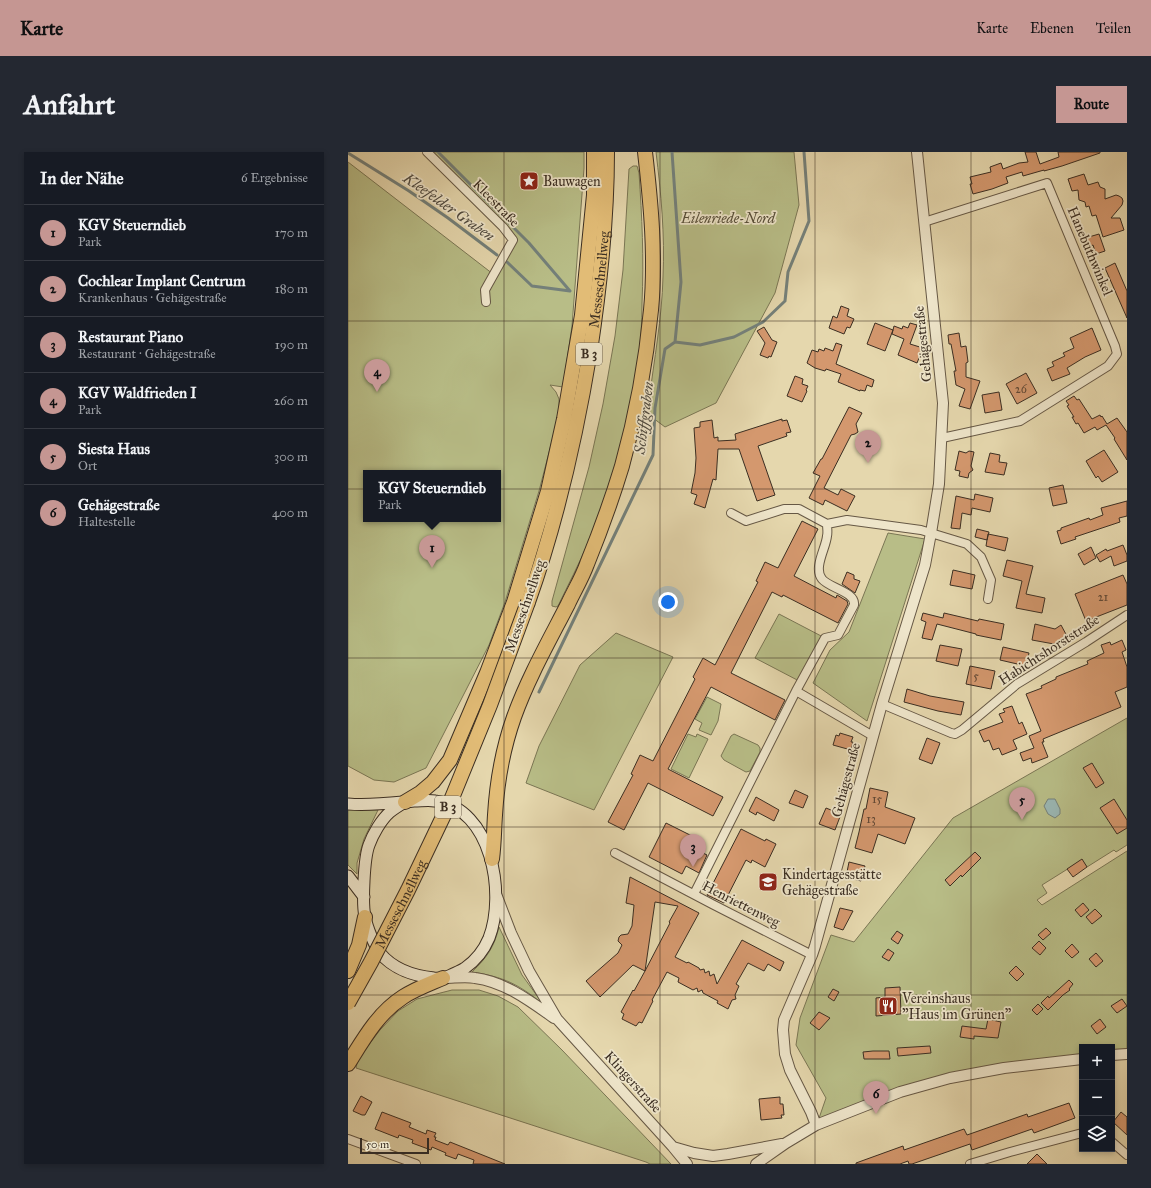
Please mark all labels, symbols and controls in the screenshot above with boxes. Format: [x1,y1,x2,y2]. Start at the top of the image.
text: Karte [20,17,63,40]
text: Karte [976,20,1008,37]
text: Ebenen [1030,20,1074,37]
text: Teilen [1096,20,1131,37]
button: Route [1056,86,1127,123]
text: Anfahrt [24,87,115,122]
text: In der Nähe [40,168,124,189]
water label: Kleefelder Graben [399,168,498,245]
text: 6 Ergebnisse [241,170,308,186]
place icon: Bauwagen [518,170,540,192]
place label: Bauwagen [543,173,601,190]
street label: Kleestraße [469,176,523,230]
street label: Hanebuthwinkel [1064,204,1116,298]
park label: Eilenriede-Nord [680,210,777,227]
text: KGV Steuerndieb [78,216,186,234]
text: 1 [50,225,56,241]
text: 170 m [275,225,308,241]
street label: Messeschnellweg [585,230,612,329]
text: Park [78,234,102,250]
text: Cochlear Implant Centrum [78,272,246,290]
text: 2 [50,281,56,297]
text: 180 m [275,281,308,297]
text: Krankenhaus · Gehägestraße [78,290,227,306]
street label: Gehägestraße [911,305,935,383]
text: Restaurant Piano [78,328,183,346]
text: 3 [50,337,56,353]
text: 190 m [275,337,308,353]
road number: B 3 [576,343,602,365]
text: Restaurant · Gehägestraße [78,346,216,362]
pin: 4 [364,359,390,392]
water label: Schiffgraben [631,381,657,456]
house number: 26 [1015,382,1028,396]
text: KGV Waldfrieden I [78,384,197,402]
text: 4 [49,393,57,409]
text: 260 m [274,393,308,409]
text: Park [78,402,102,418]
pin: 2 [855,430,881,463]
text: Siesta Haus [78,440,150,458]
text: 5 [50,449,56,465]
text: 300 m [274,449,308,465]
text: Ort [78,458,97,474]
popup [363,470,501,522]
text: KGV Steuerndieb [378,479,486,497]
text: Gehägestraße [78,496,160,514]
text: Park [378,497,402,513]
text: 6 [50,505,56,521]
text: 400 m [272,505,308,521]
text: Haltestelle [78,514,135,530]
pin: 1 [419,535,445,568]
street label: Messeschnellweg [501,557,549,655]
house number: 21 [1098,590,1109,604]
your location [658,592,678,612]
street label: Habichtshorststraße [995,611,1103,689]
house number: 5 [973,669,979,683]
street label: Gehägestraße [828,741,864,819]
pin: 5 [1009,787,1035,820]
house number: 15 [872,792,883,806]
road number: B 3 [435,796,461,818]
house number: 13 [866,812,876,826]
pin: 3 [680,834,706,867]
street label: Messeschnellweg [371,856,430,951]
place label: Kindertagesstätte Gehägestraße [782,866,882,899]
school or university icon: Kindertagesstätte Gehägestraße [757,871,779,893]
street label: Henriettenweg [699,877,783,931]
place label: Vereinshaus "Haus im Grünen" [901,990,1012,1023]
restaurant icon: Vereinshaus "Haus im Grünen" [877,995,899,1017]
map controls [1079,1044,1115,1152]
button: + [1079,1044,1115,1080]
street label: Klingerstraße [601,1048,665,1116]
button: − [1079,1080,1115,1116]
pin: 6 [863,1081,889,1114]
button: layers [1079,1116,1115,1152]
scale bar [360,1136,429,1155]
text: 50 m [366,1138,389,1151]

